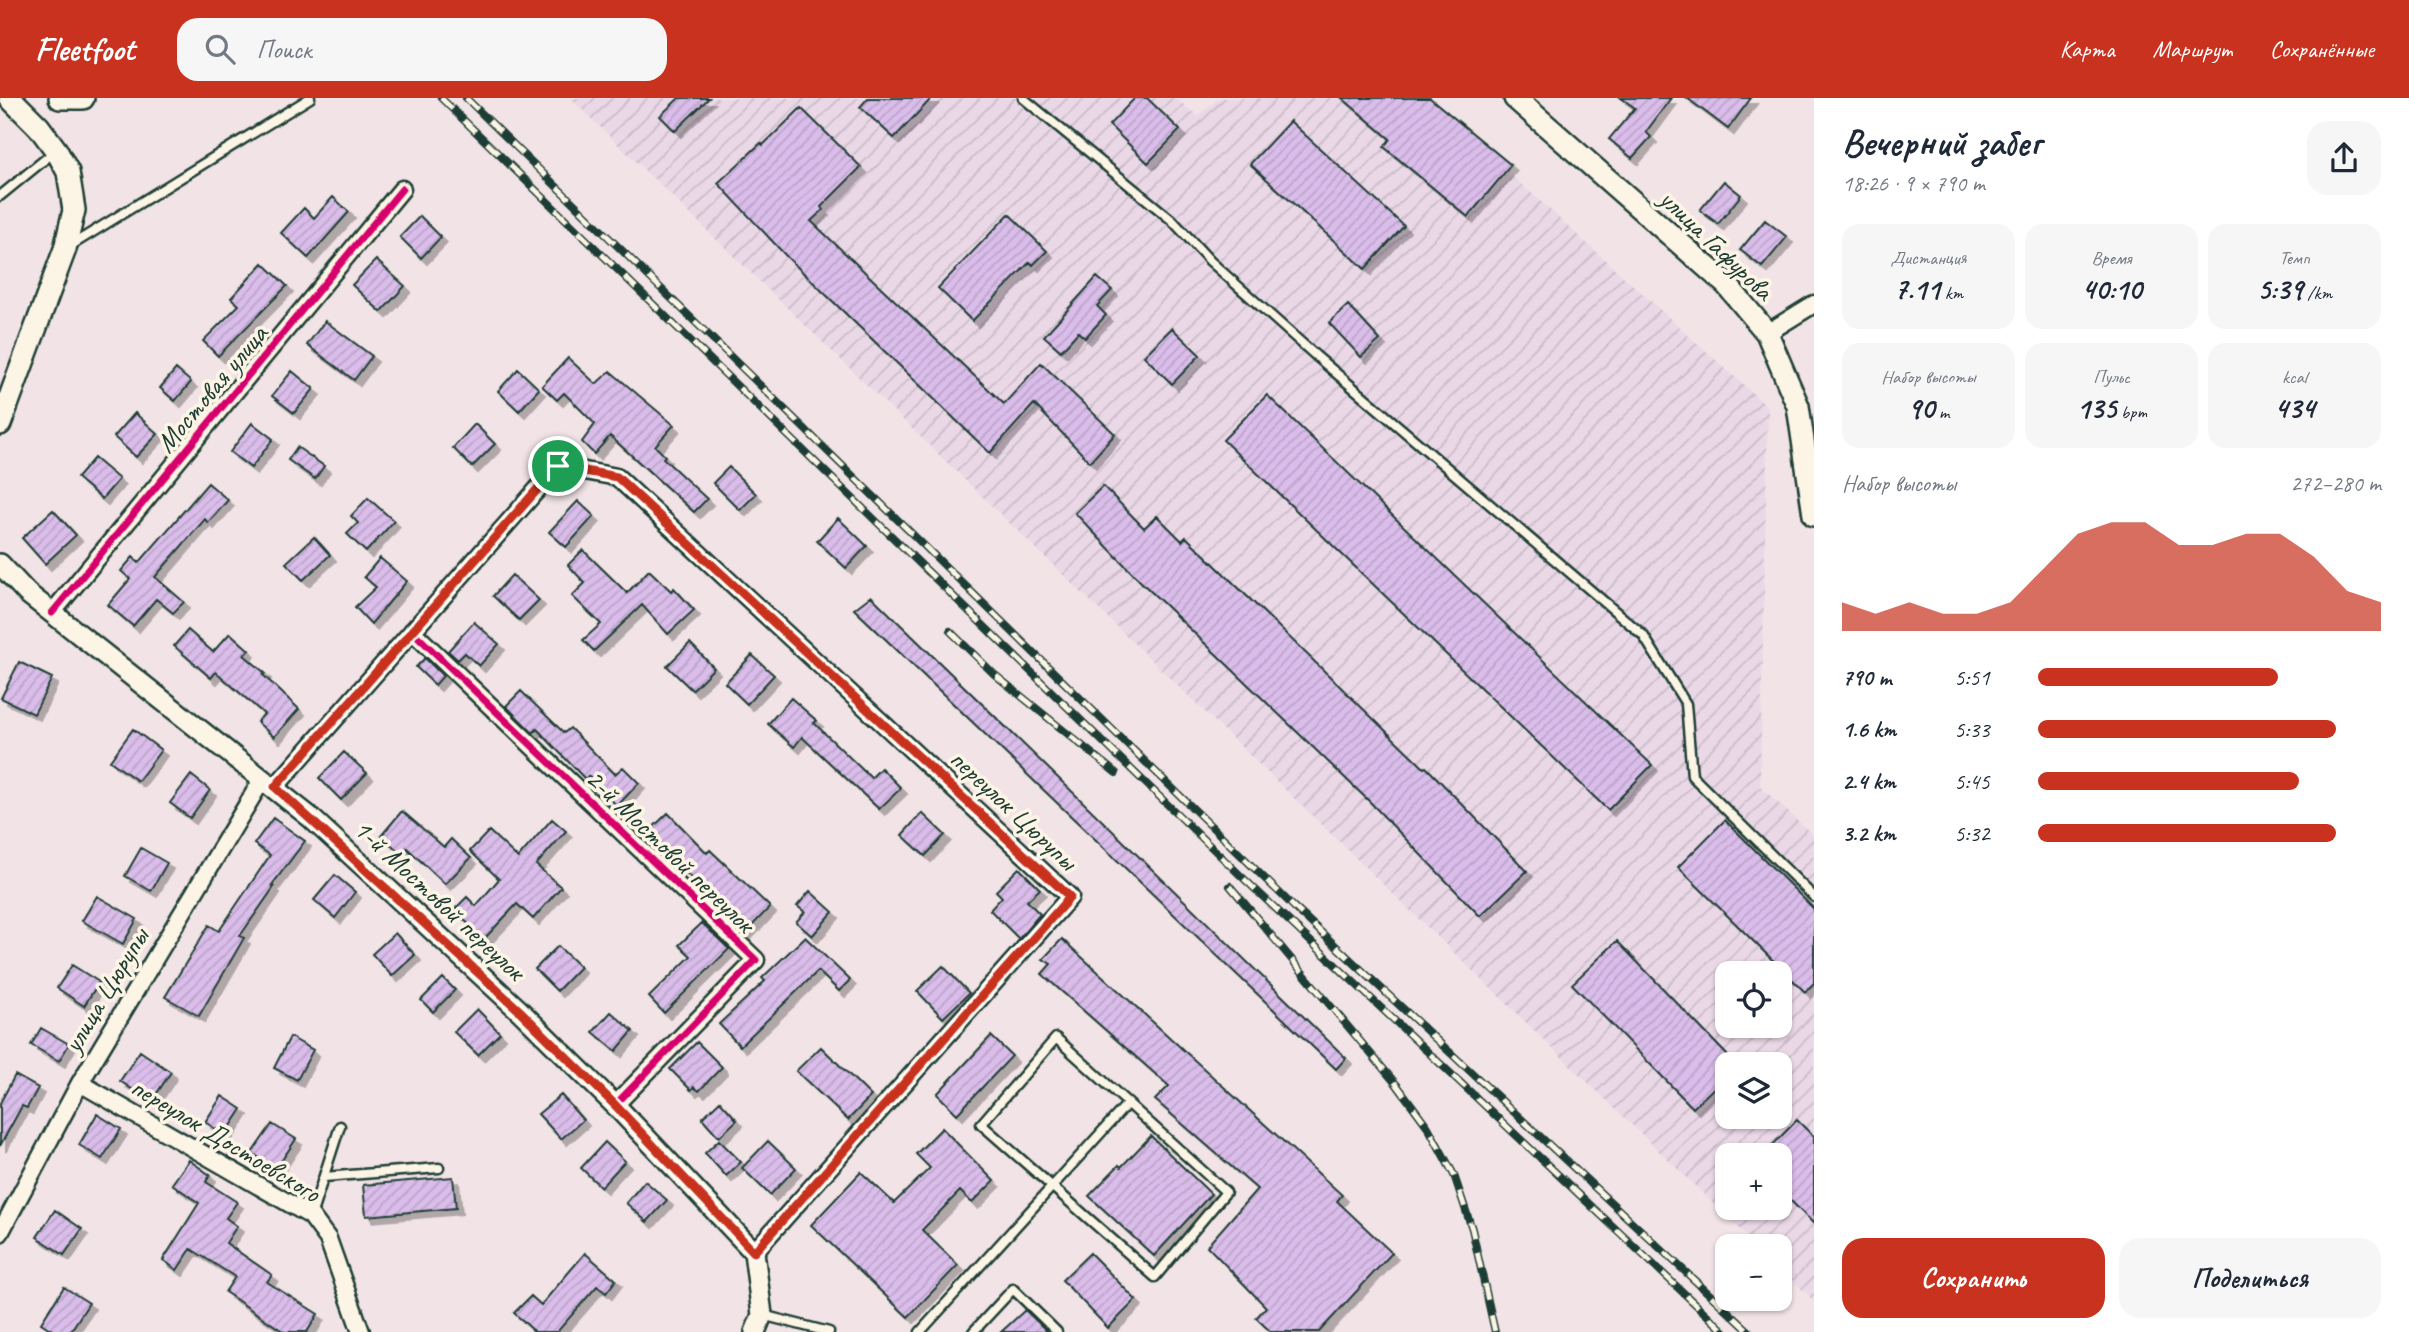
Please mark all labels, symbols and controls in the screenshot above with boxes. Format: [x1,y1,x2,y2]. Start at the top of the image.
search box [177,18,667,81]
text: Fleetfoot [35,28,135,70]
icon: search [201,30,239,68]
text: Поиск [257,33,312,66]
text: Карта [2060,34,2115,64]
text: Маршрут [2153,34,2232,64]
text: Сохранённые [2270,34,2374,64]
text: Вечерний забег [1842,119,2041,166]
button: share [2307,121,2381,195]
text: 18:26 · 9 × 790 m [1842,169,1985,198]
street label: улица Гафурова [1651,180,1782,309]
text: Дистанция [1891,246,1966,270]
text: Время [2091,246,2132,270]
text: Темп [2279,246,2310,270]
text: 7.11 [1894,270,1940,308]
text: 40:10 [2082,270,2141,308]
text: 5:39 [2257,270,2303,308]
text: km [1940,281,1963,305]
text: /km [2303,281,2332,305]
street label: Мостовая улица [148,316,276,459]
text: Набор высоты [1881,365,1976,389]
text: Пульс [2093,365,2130,389]
text: kcal [2282,365,2307,389]
text: 90 [1908,389,1934,427]
text: 135 [2076,389,2116,427]
text: 434 [2274,389,2315,427]
text: m [1934,400,1949,424]
text: bpm [2116,400,2147,424]
pin [528,436,588,496]
icon: arrive [539,447,577,485]
text: Набор высоты [1842,469,1956,498]
text: 272–280 m [2290,469,2381,498]
text: 790 m [1842,663,1891,692]
text: 5:51 [1954,663,1990,692]
text: 1.6 km [1842,715,1896,744]
text: 5:33 [1954,715,1990,744]
street label: переулок Цюрупы [942,741,1086,879]
street label: 2-й Мостовой переулок [579,761,764,942]
text: 2.4 km [1842,767,1896,796]
text: 5:45 [1954,767,1990,796]
street label: 1-й Мостовой переулок [347,811,535,990]
text: 3.2 km [1842,819,1896,848]
text: 5:32 [1954,819,1990,848]
street label: улица Цюрупы [54,920,157,1061]
map controls [1715,961,1792,1311]
button: locate [1715,961,1792,1038]
button: layers [1715,1052,1792,1129]
street label: переулок Достоевского [125,1069,329,1211]
button: + [1715,1143,1792,1220]
button: − [1715,1234,1792,1311]
button: Сохранить [1842,1238,2105,1318]
button: Поделиться [2119,1238,2381,1318]

